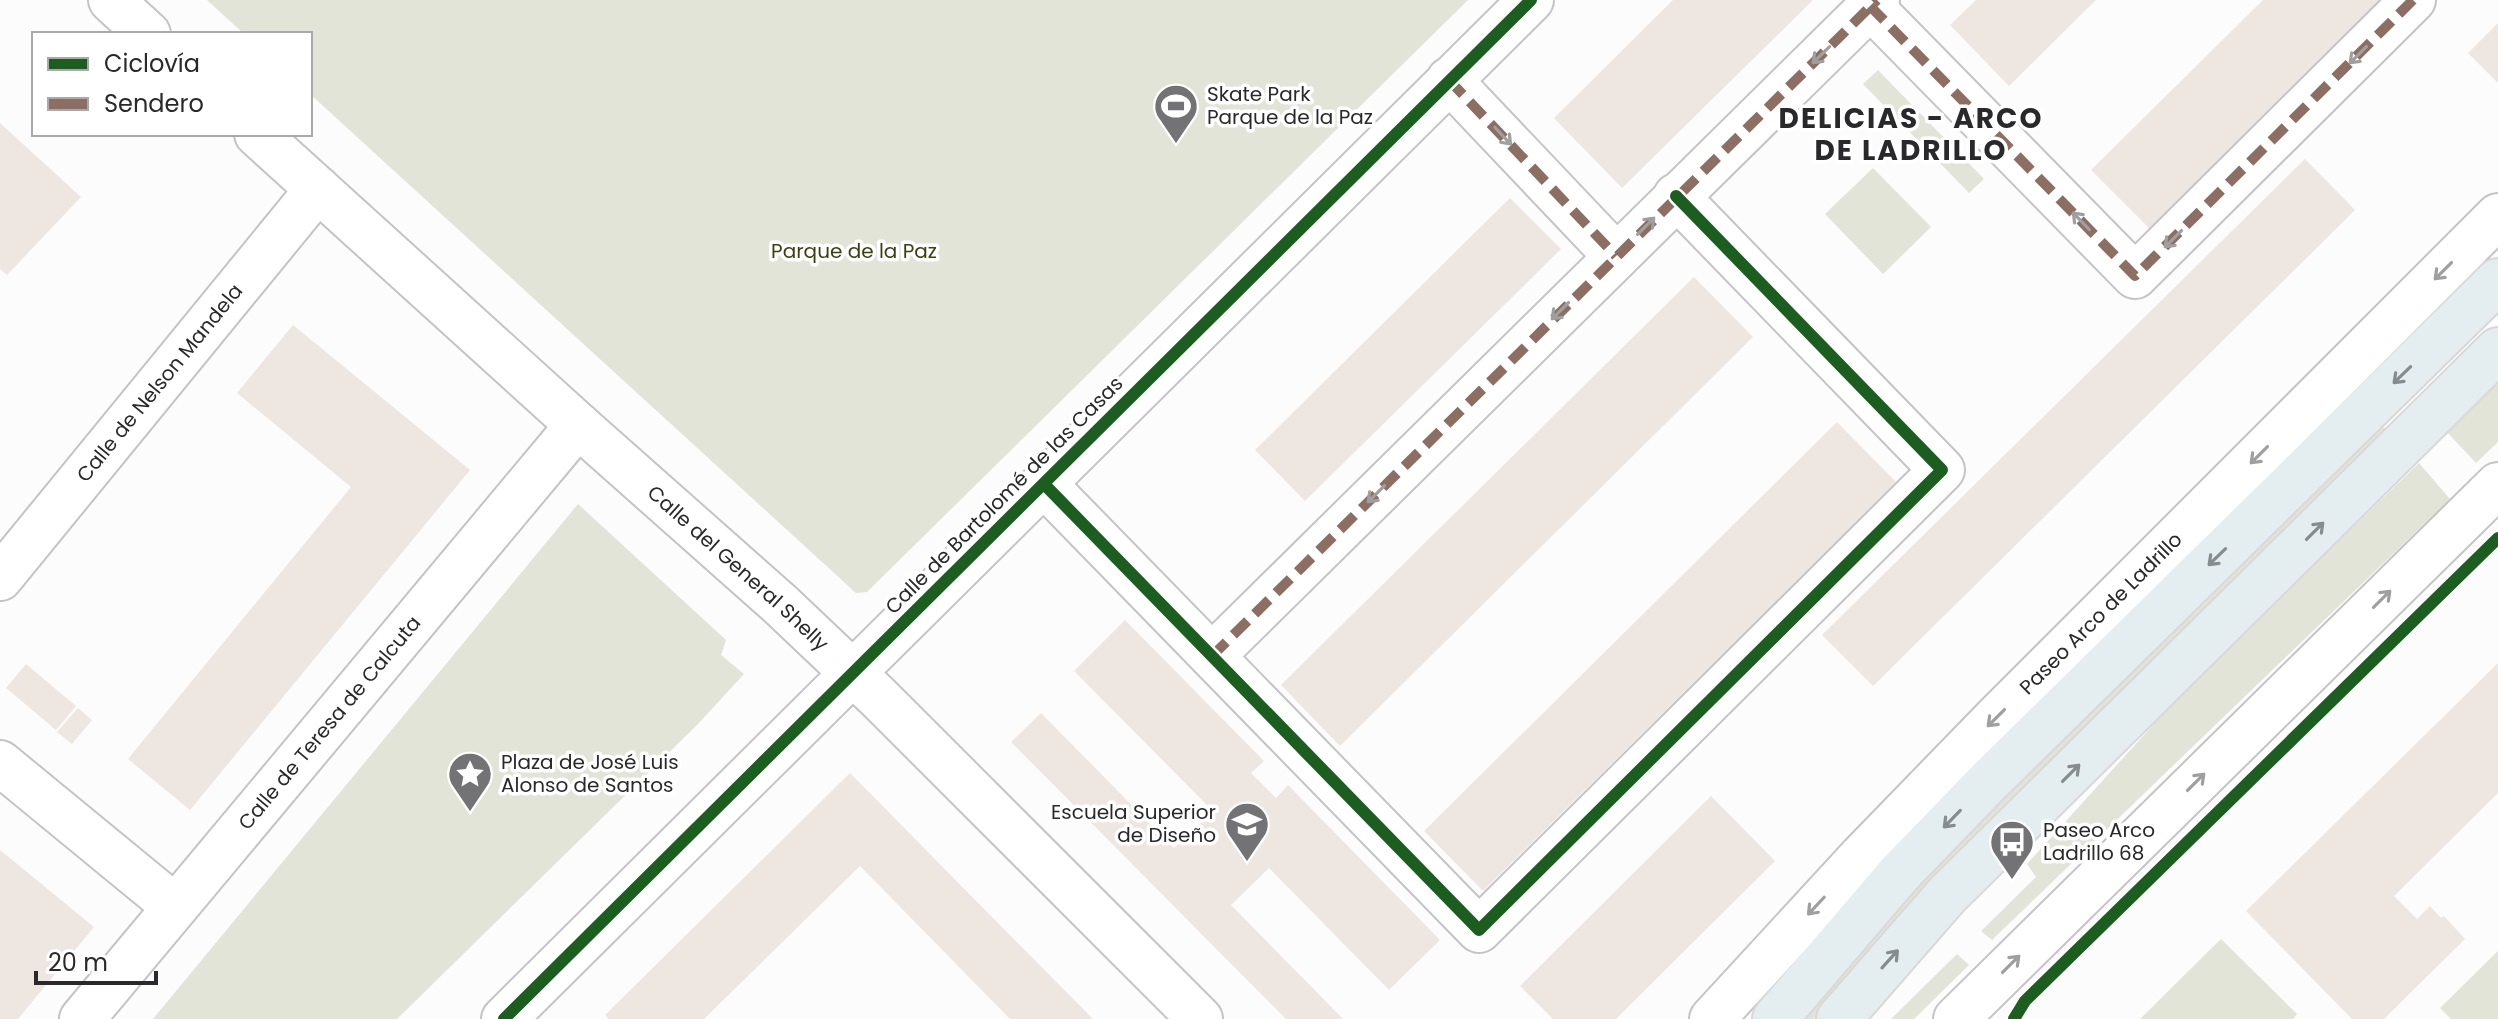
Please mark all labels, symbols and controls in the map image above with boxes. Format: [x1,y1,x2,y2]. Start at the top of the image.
legend [32,32,312,136]
one-way arrow [1811,45,1831,64]
one-way arrow [2348,45,2367,65]
text: Ciclovía [104,47,200,80]
place label: Skate Park Parque de la Paz [1207,80,1373,131]
sports icon: Skate Park Parque de la Paz [1152,82,1200,145]
text: Sendero [104,87,204,120]
district label: DELICIAS - ARCO DE LADRILLO [1779,99,2043,170]
one-way arrow [1493,126,1512,146]
one-way arrow [2072,212,2091,231]
one-way arrow [1636,217,1655,236]
one-way arrow [2163,229,2183,248]
park label: Parque de la Paz [771,237,937,265]
one-way arrow [2434,261,2453,280]
street label: Calle de Nelson Mandela [70,278,249,488]
one-way arrow [1551,301,1570,320]
one-way arrow [2393,365,2412,384]
street label: Calle de Bartolomé de las Casas [879,370,1129,620]
one-way arrow [2250,445,2269,464]
street label: Calle del General Shelly [641,479,835,657]
one-way arrow [1367,484,1386,503]
one-way arrow [2305,522,2324,541]
street label: Paseo Arco de Ladrillo [2013,526,2188,701]
one-way arrow [2207,548,2227,567]
one-way arrow [2372,590,2391,609]
street label: Calle de Teresa de Calcuta [232,610,427,836]
one-way arrow [1987,708,2006,727]
place label: Plaza de José Luis Alonso de Santos [501,748,679,799]
place icon: Plaza de José Luis Alonso de Santos [446,750,494,813]
one-way arrow [2061,764,2080,783]
one-way arrow [2186,772,2206,791]
place label: Escuela Superior de Diseño [1051,798,1216,849]
school or university icon: Escuela Superior de Diseño [1223,800,1271,863]
one-way arrow [1943,809,1962,829]
place label: Paseo Arco Ladrillo 68 [2043,816,2155,867]
bus stop icon: Paseo Arco Ladrillo 68 [1988,818,2036,881]
one-way arrow [1808,895,1826,915]
scale bar [36,935,156,985]
text: 20 m [48,946,108,979]
one-way arrow [1881,950,1899,970]
one-way arrow [2001,955,2020,974]

